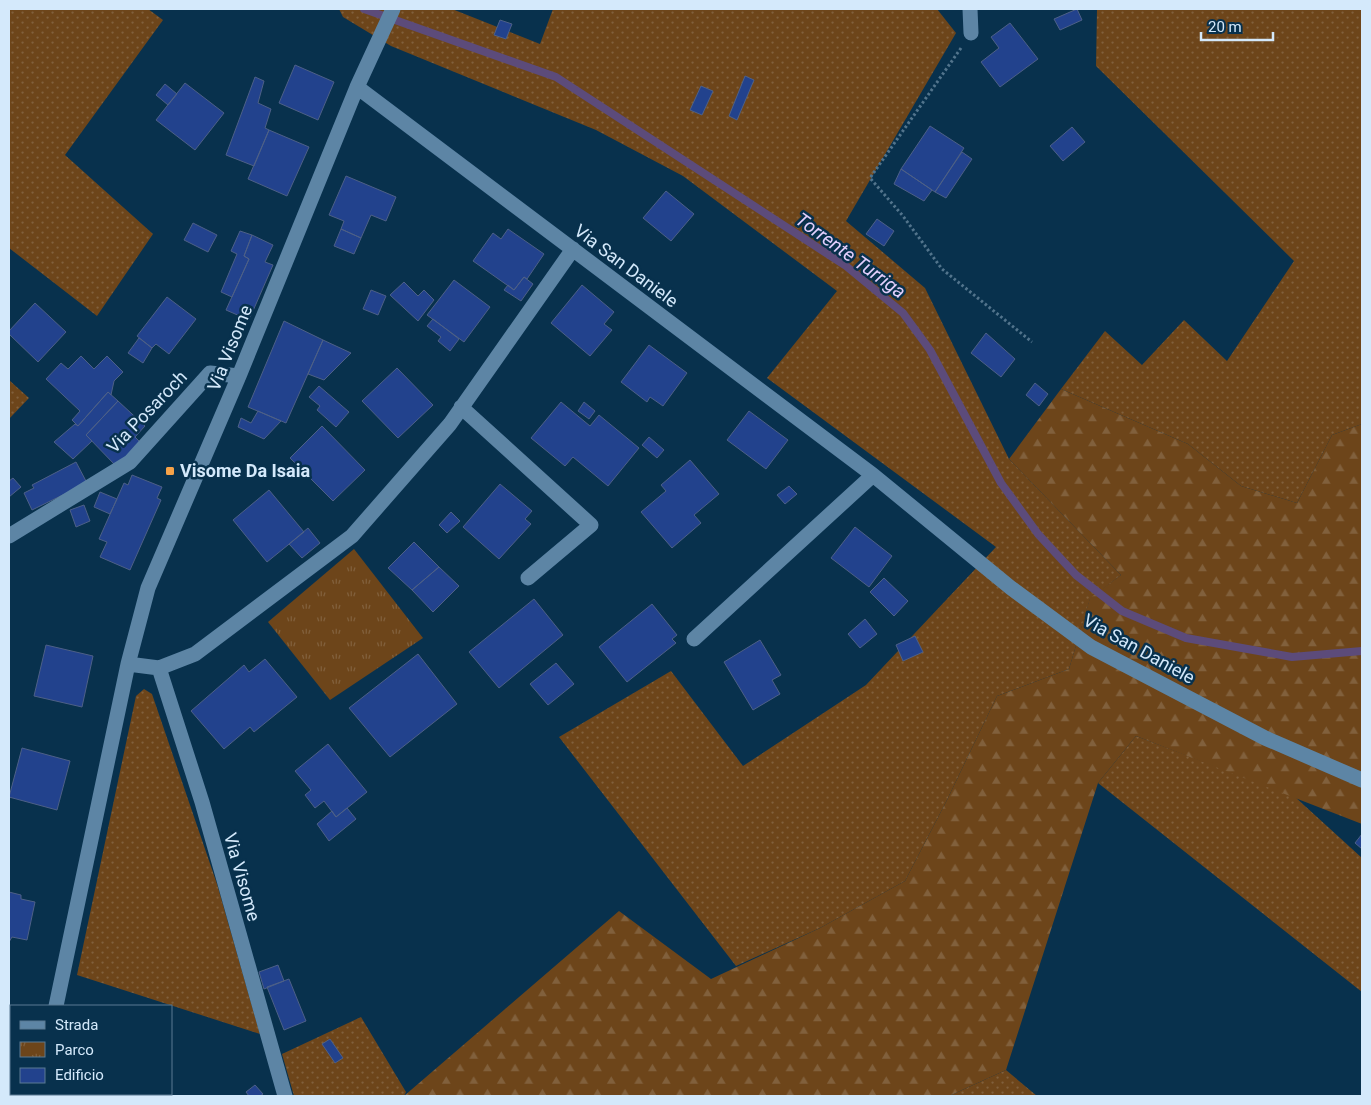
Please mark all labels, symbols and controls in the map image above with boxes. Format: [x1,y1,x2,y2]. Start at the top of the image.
scale bar [1201,10,1274,42]
text: 20 m [1208,18,1242,36]
water label: Torrente Turriga [791,208,910,303]
street label: Via San Daniele [570,220,682,311]
street label: Via Visome [203,302,256,394]
street label: Via Posaroch [102,366,191,457]
place label: Visome Da Isaia [180,460,310,481]
marker: Visome Da Isaia [164,465,176,477]
street label: Via San Daniele [1080,609,1199,688]
street label: Via Visome [220,830,265,923]
legend [10,1005,172,1095]
text: Strada [55,1016,98,1034]
text: Parco [55,1041,94,1059]
text: Edificio [55,1066,104,1084]

